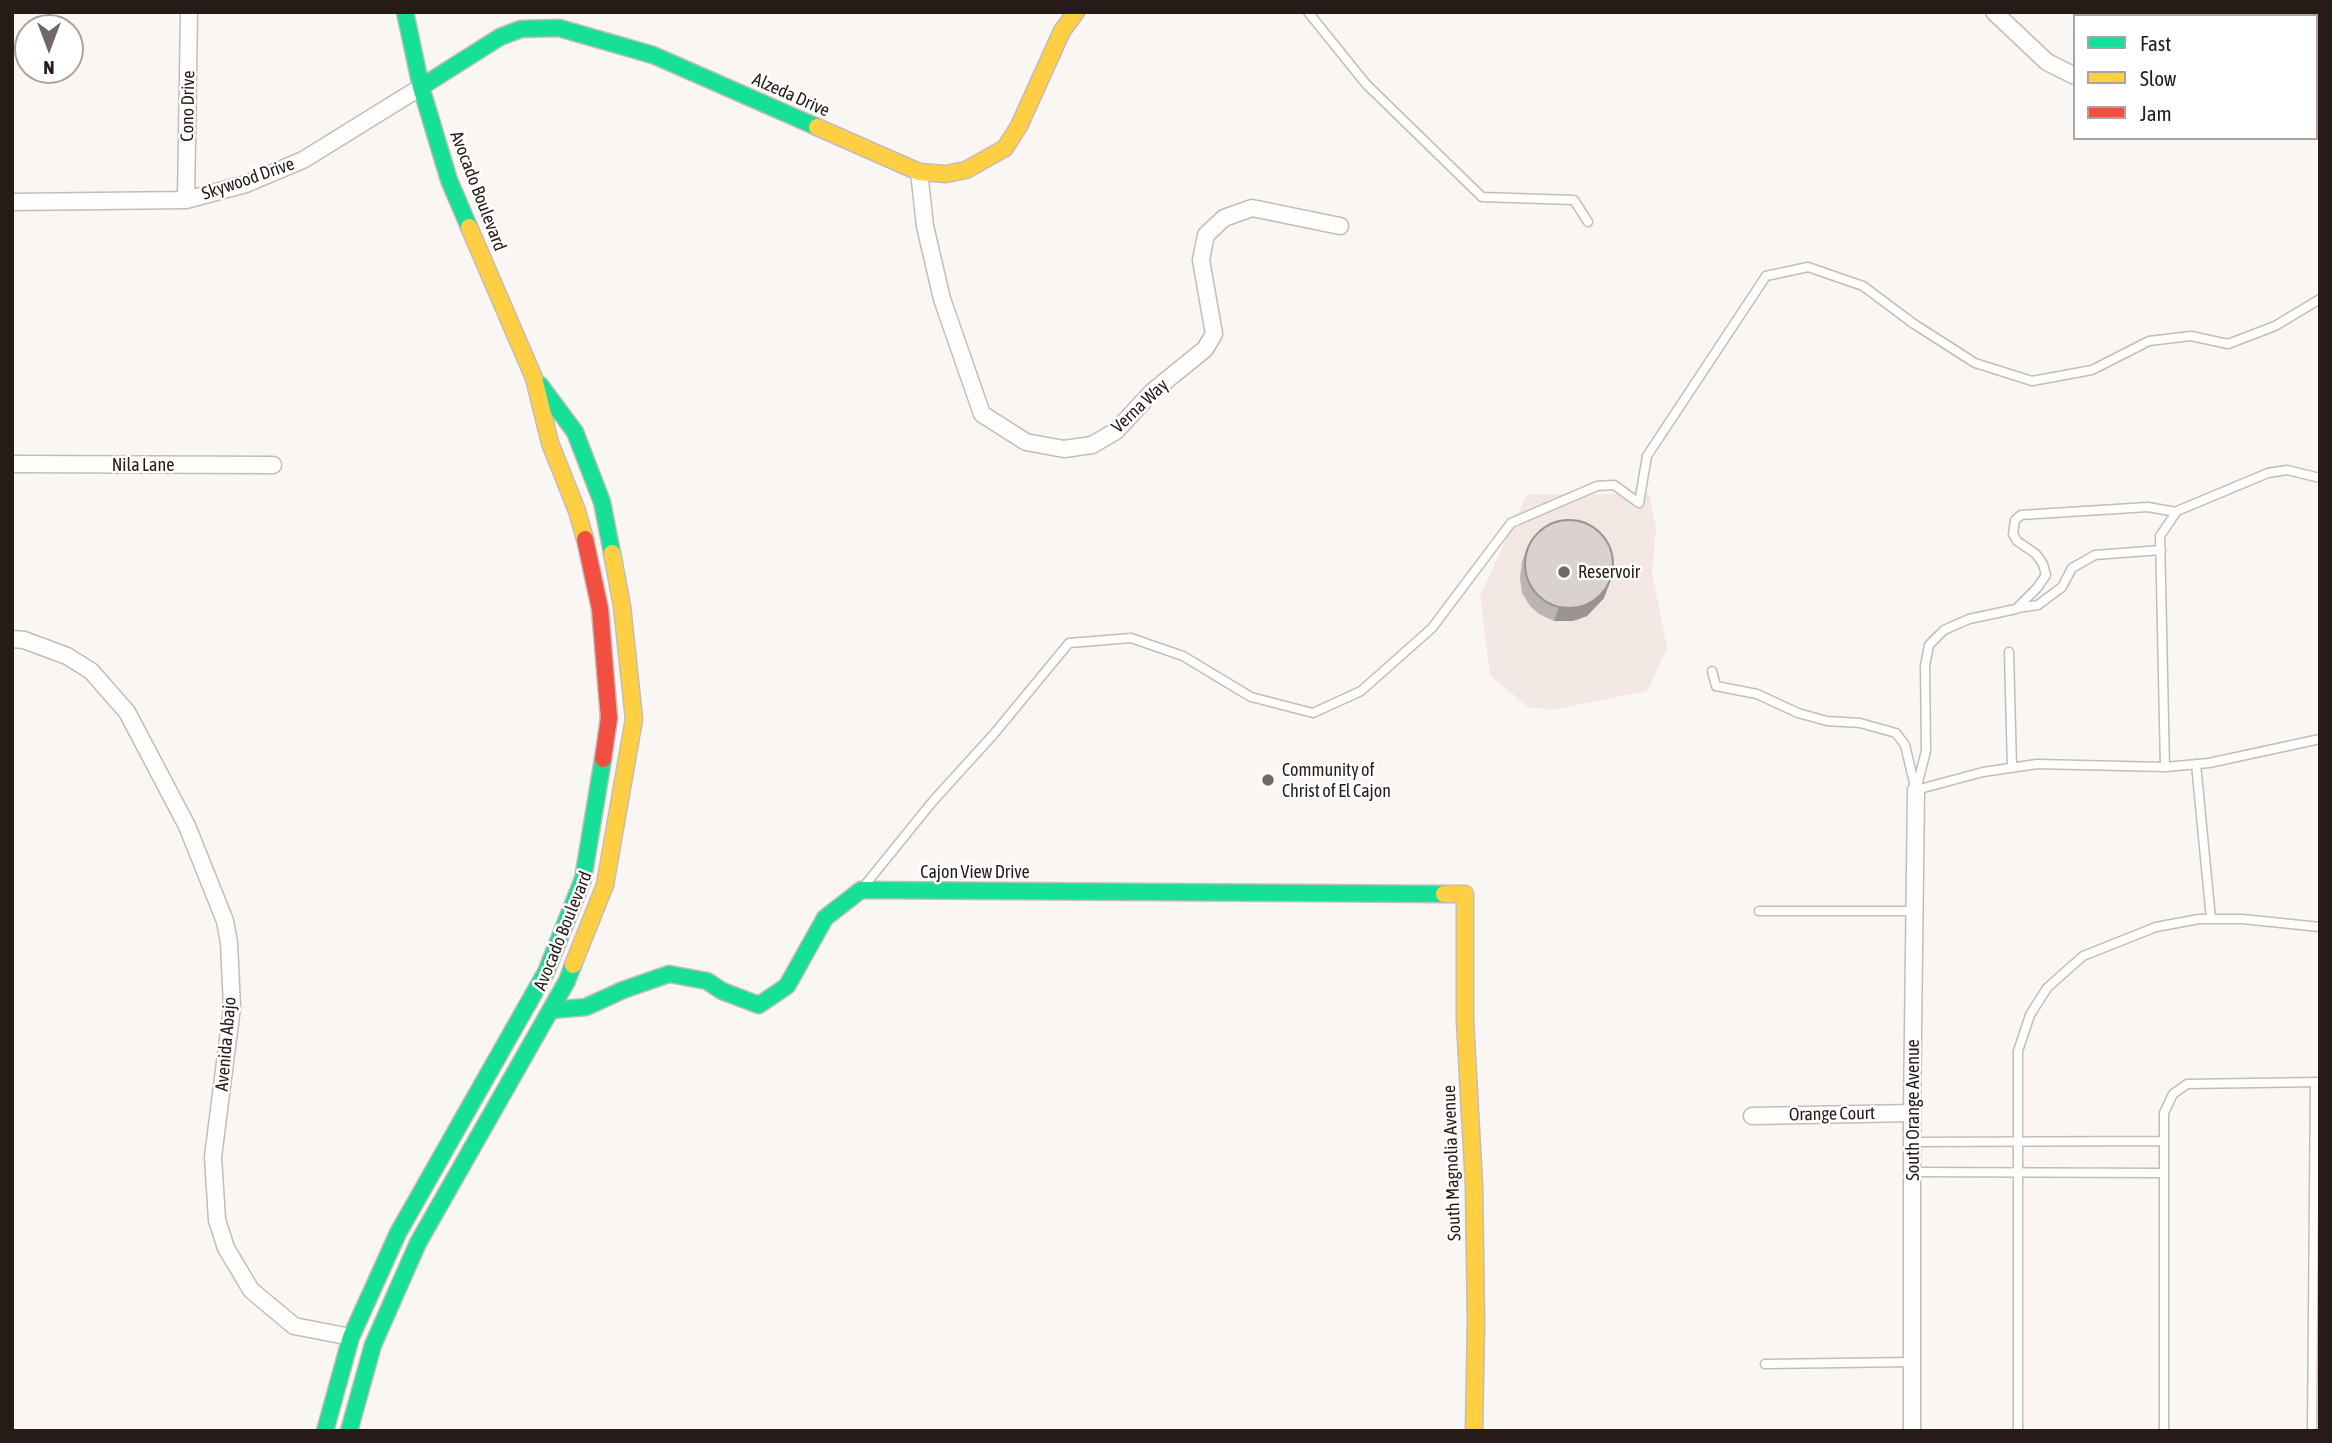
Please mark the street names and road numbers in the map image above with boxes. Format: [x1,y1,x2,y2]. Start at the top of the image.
street label: Alzeda Drive [749,68,833,122]
street label: Cono Drive [177,70,199,142]
street label: Avocado Boulevard [445,128,511,254]
street label: Skywood Drive [199,153,297,205]
street label: Verna Way [1107,374,1173,438]
street label: Nila Lane [112,454,174,476]
street label: Cajon View Drive [920,861,1030,883]
street label: Avocado Boulevard [529,868,597,994]
street label: Avenida Abajo [211,996,241,1092]
street label: South Orange Avenue [1902,1039,1924,1181]
street label: South Magnolia Avenue [1438,1085,1466,1241]
street label: Orange Court [1789,1102,1875,1126]

